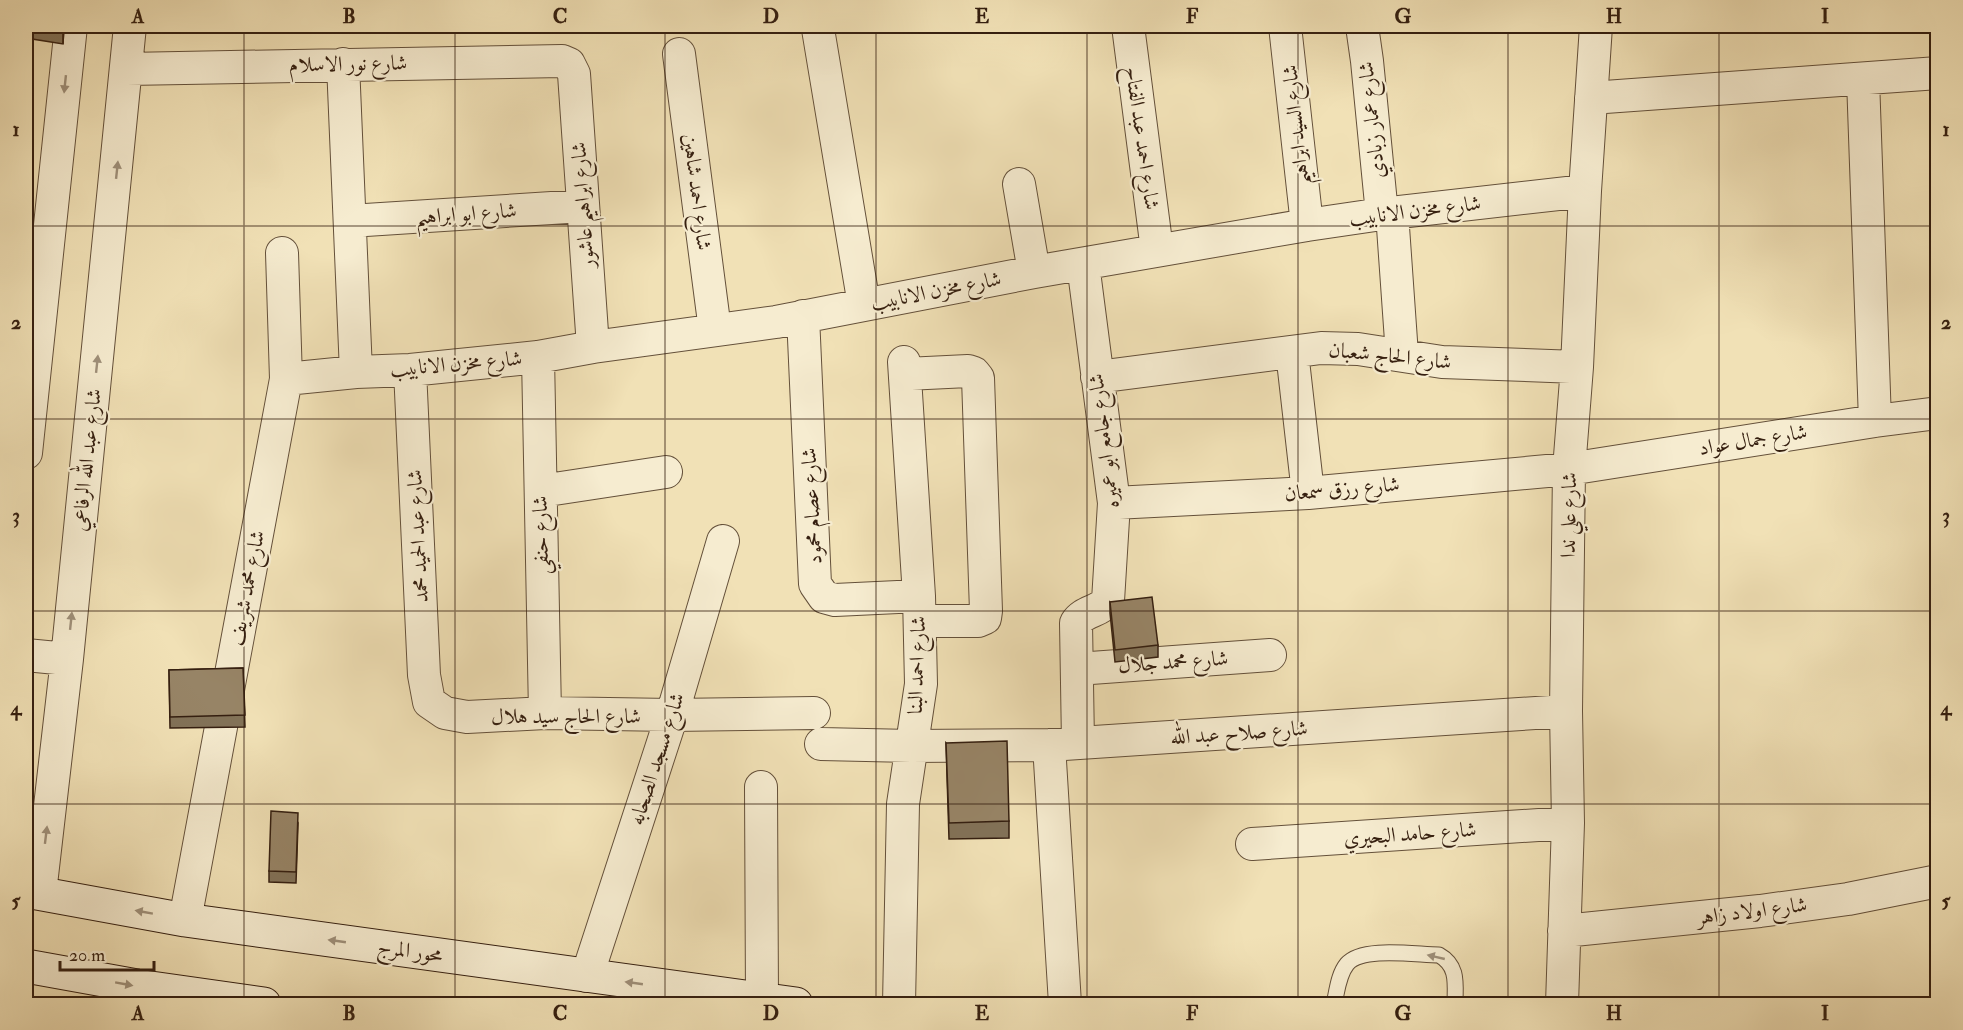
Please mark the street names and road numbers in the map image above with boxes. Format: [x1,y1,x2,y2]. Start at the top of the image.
street label: شارع نور الاسلام [288,49,408,83]
street label: شارع عمار زبادي [1352,60,1396,180]
street label: شارع السيد ابراهيم [1276,63,1323,186]
street label: شارع احمد عبد الفتاح [1114,65,1165,212]
street label: شارع احمد شاهين [672,132,718,252]
street label: شارع ابراهيم عاشور [565,141,608,271]
street label: شارع مخزن الانابيب [1348,190,1483,236]
street label: شارع ابو ابراهيم [414,197,518,238]
street label: شارع مخزن الانابيب [868,265,1004,321]
street label: شارع الحاج شعبان [1327,336,1453,381]
street label: شارع مخزن الانابيب [389,345,524,387]
street label: شارع جامع ابو عميره [1082,371,1131,510]
street label: شارع عبد الله الرفاعي [62,387,112,533]
street label: شارع جمال عواد [1697,418,1810,466]
street label: شارع عصام محمود [795,447,833,565]
street label: شارع عبد الحميد محمد [401,469,439,603]
street label: شارع رزق سمعان [1283,471,1401,511]
street label: شارع علي ندا [1555,472,1589,558]
street label: شارع حنفي [527,495,561,575]
street label: شارع محمد شريف [223,528,275,649]
street label: شارع احمد البنا [902,615,936,715]
street label: شارع محمد جلال [1117,645,1229,683]
street label: شارع مسجد الصحابه [623,689,695,830]
street label: شارع الحاج سيد هلال [491,703,641,735]
street label: شارع صلاح عبد الله [1169,711,1309,756]
street label: شارع حامد البحيري [1343,816,1478,856]
street label: شارع اولاد زاهر [1693,891,1809,935]
street label: محور المرج [375,933,445,974]

